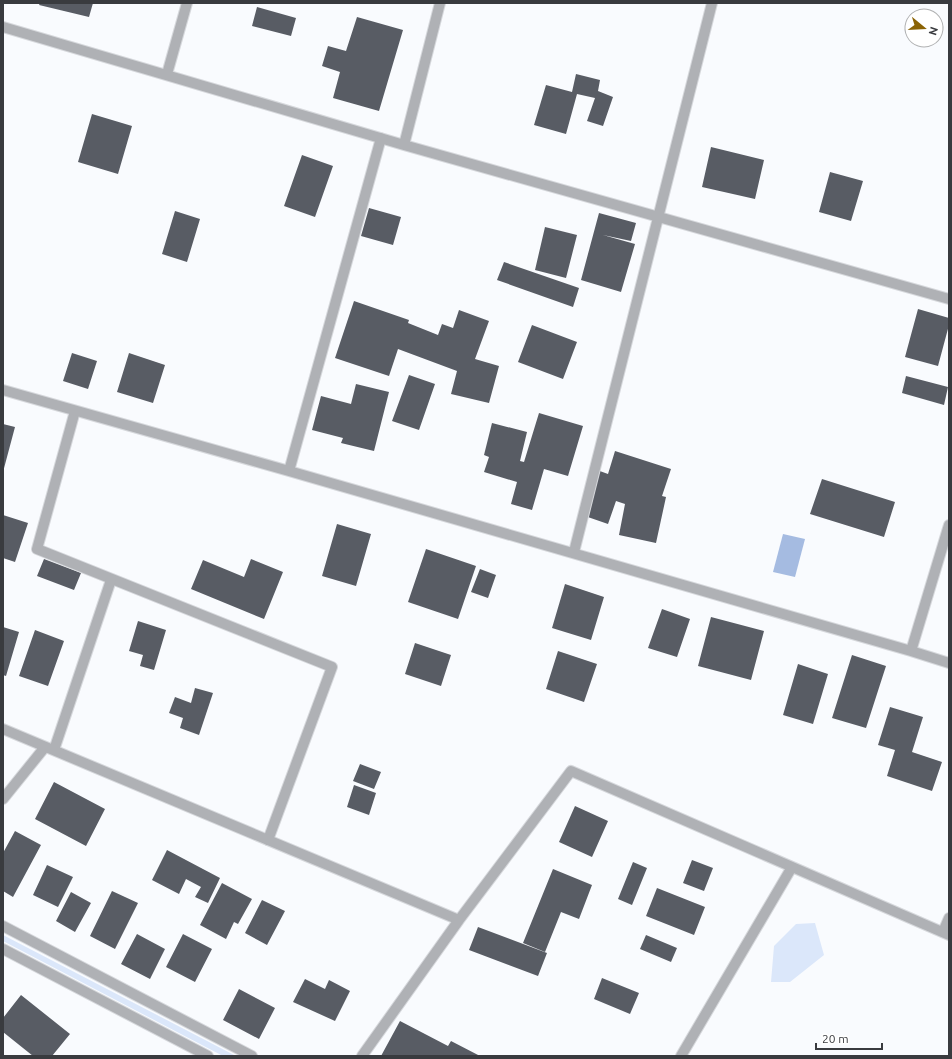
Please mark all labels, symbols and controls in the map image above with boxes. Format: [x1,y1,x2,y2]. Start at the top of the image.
north arrow [904,8,944,48]
text: N [927,25,940,37]
scale bar [816,1025,882,1051]
text: 20 m [822,1032,849,1045]

